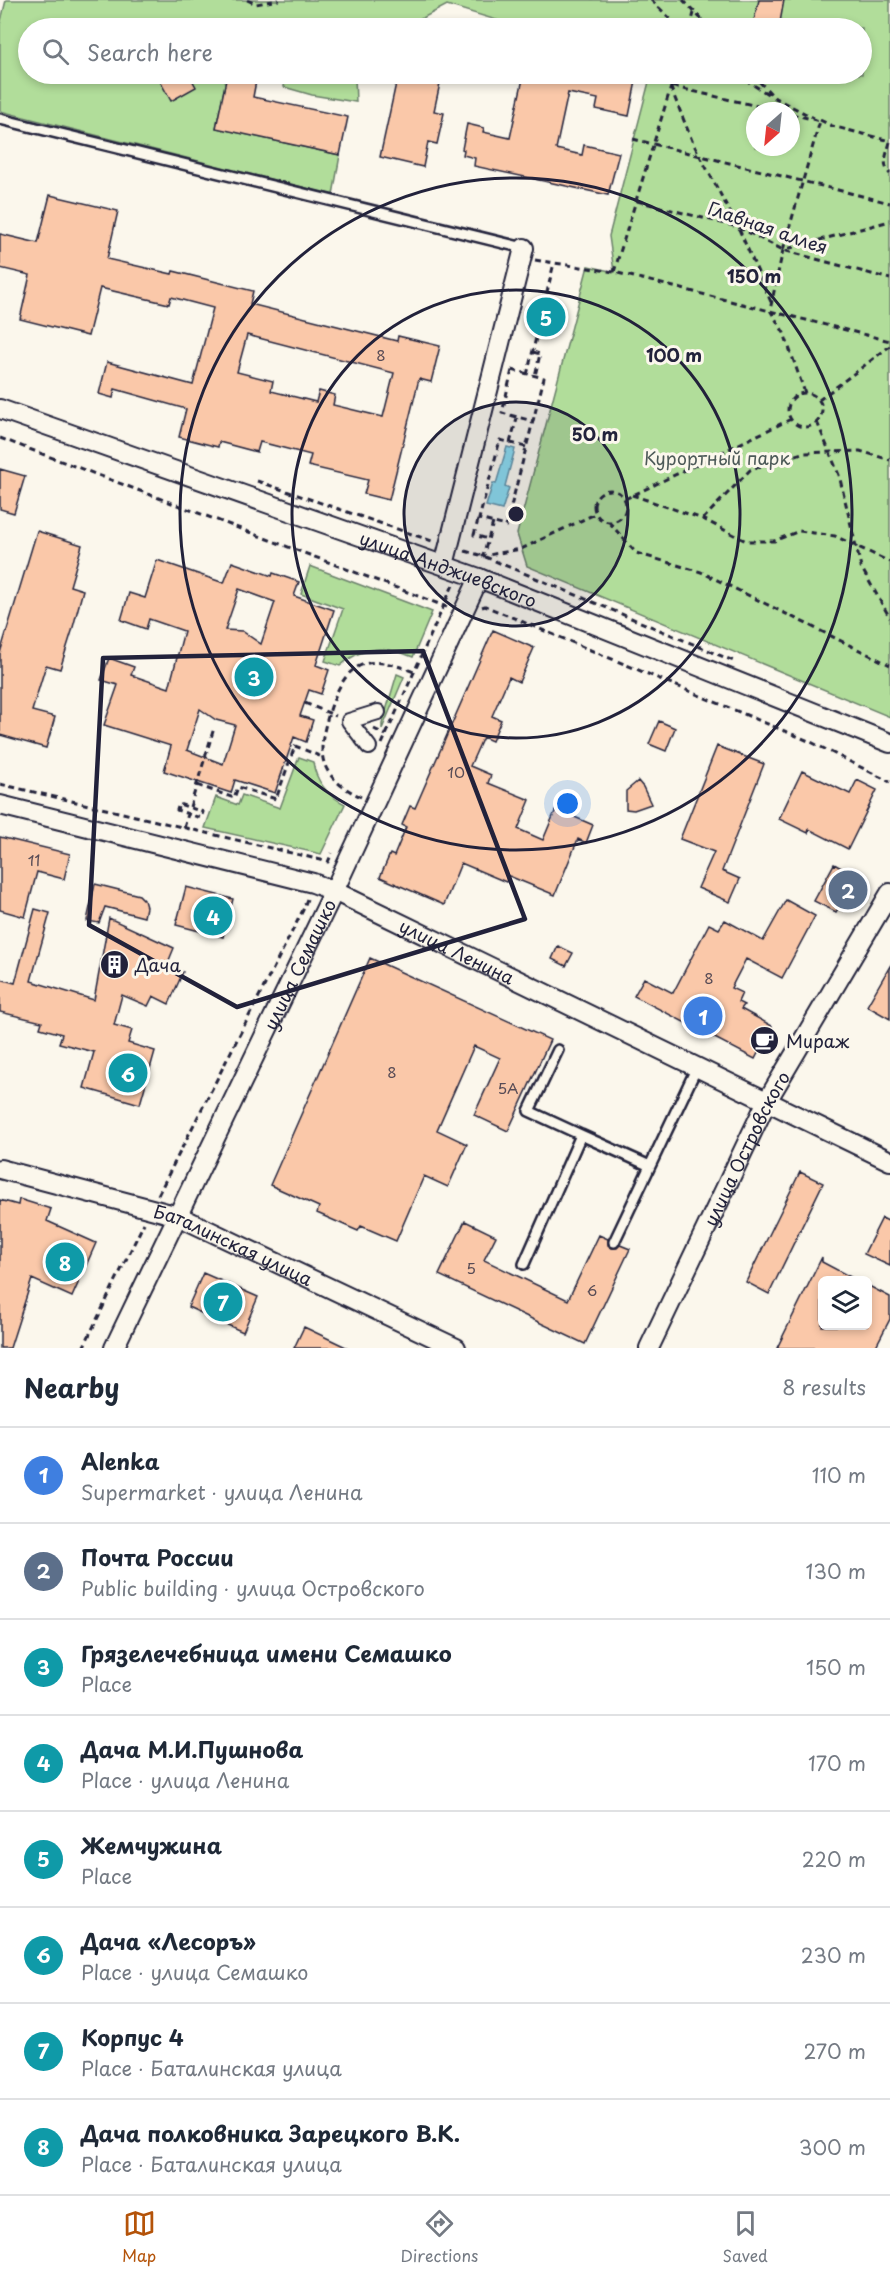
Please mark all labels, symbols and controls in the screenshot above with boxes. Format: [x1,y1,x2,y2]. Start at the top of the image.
search box [18,18,872,84]
icon: search [39,35,72,68]
text: Search here [87,35,213,68]
north arrow [746,102,800,156]
street label: Главная аллея [704,194,832,260]
text: 150 m [727,262,781,289]
pin: 5 [526,294,566,340]
text: 100 m [646,341,702,368]
house number: 8 [376,343,386,366]
text: 50 m [572,420,618,447]
park label: Курортный парк [644,444,790,471]
centre of rings [506,504,526,524]
street label: улица Анджиевского [356,523,541,614]
pin: 3 [234,654,274,700]
house number: 10 [447,760,465,783]
your location [553,789,582,818]
house number: 11 [28,848,40,871]
pin: 2 [828,868,868,912]
pin: 4 [194,894,232,938]
street label: улица Семашко [256,894,342,1034]
street label: улица Ленина [395,911,520,991]
building icon: Дача [98,948,130,980]
place label: Дача [134,951,182,978]
house number: 8 [704,966,714,989]
pin: 1 [684,994,722,1038]
cafe icon: Мираж [749,1024,781,1056]
place label: Мираж [786,1027,850,1054]
pin: 6 [108,1050,148,1096]
house number: 8 [387,1060,397,1083]
street label: улица Островского [696,1065,796,1230]
house number: 5А [497,1076,519,1099]
street label: Баталинская улица [151,1197,318,1292]
pin: 8 [46,1240,84,1284]
house number: 5 [466,1256,476,1279]
map controls [818,1276,872,1330]
button: layers [818,1276,872,1330]
house number: 6 [587,1278,597,1301]
pin: 7 [204,1280,242,1324]
text: Nearby [24,1368,119,1407]
text: 8 results [782,1372,866,1402]
text: Alenka [81,1444,160,1477]
text: 1 [39,1460,48,1490]
text: 110 m [812,1460,866,1490]
text: Supermarket · улица Ленина [81,1477,363,1507]
text: Почта России [81,1540,234,1573]
text: 2 [36,1556,51,1586]
text: 130 m [806,1556,866,1586]
text: Public building · улица Островского [81,1573,425,1603]
text: Грязелечебница имени Семашко [81,1636,452,1669]
text: 3 [37,1652,50,1682]
text: 150 m [806,1652,866,1682]
text: Place [81,1669,132,1699]
text: Дача М.И.Пушнова [81,1732,303,1765]
text: 4 [37,1748,50,1778]
text: 170 m [808,1748,866,1778]
text: Place · улица Ленина [81,1765,289,1795]
text: Жемчужина [81,1828,222,1861]
text: 5 [37,1844,50,1874]
text: 220 m [802,1844,866,1874]
text: Place [81,1861,132,1891]
text: Дача «Лесоръ» [81,1924,256,1957]
text: 6 [36,1940,51,1970]
text: 230 m [801,1940,866,1970]
text: Place · улица Семашко [81,1957,308,1987]
text: Корпус 4 [81,2020,184,2053]
text: 7 [38,2036,49,2066]
text: 270 m [803,2036,866,2066]
text: Place · Баталинская улица [81,2053,342,2083]
text: Дача полковника Зарецкого В.К. [81,2116,460,2149]
text: 8 [37,2132,50,2162]
text: 300 m [799,2132,866,2162]
text: Place · Баталинская улица [81,2149,342,2179]
tab: Map [122,2207,156,2267]
tab: Directions [400,2207,478,2267]
tab: Saved [722,2207,768,2267]

